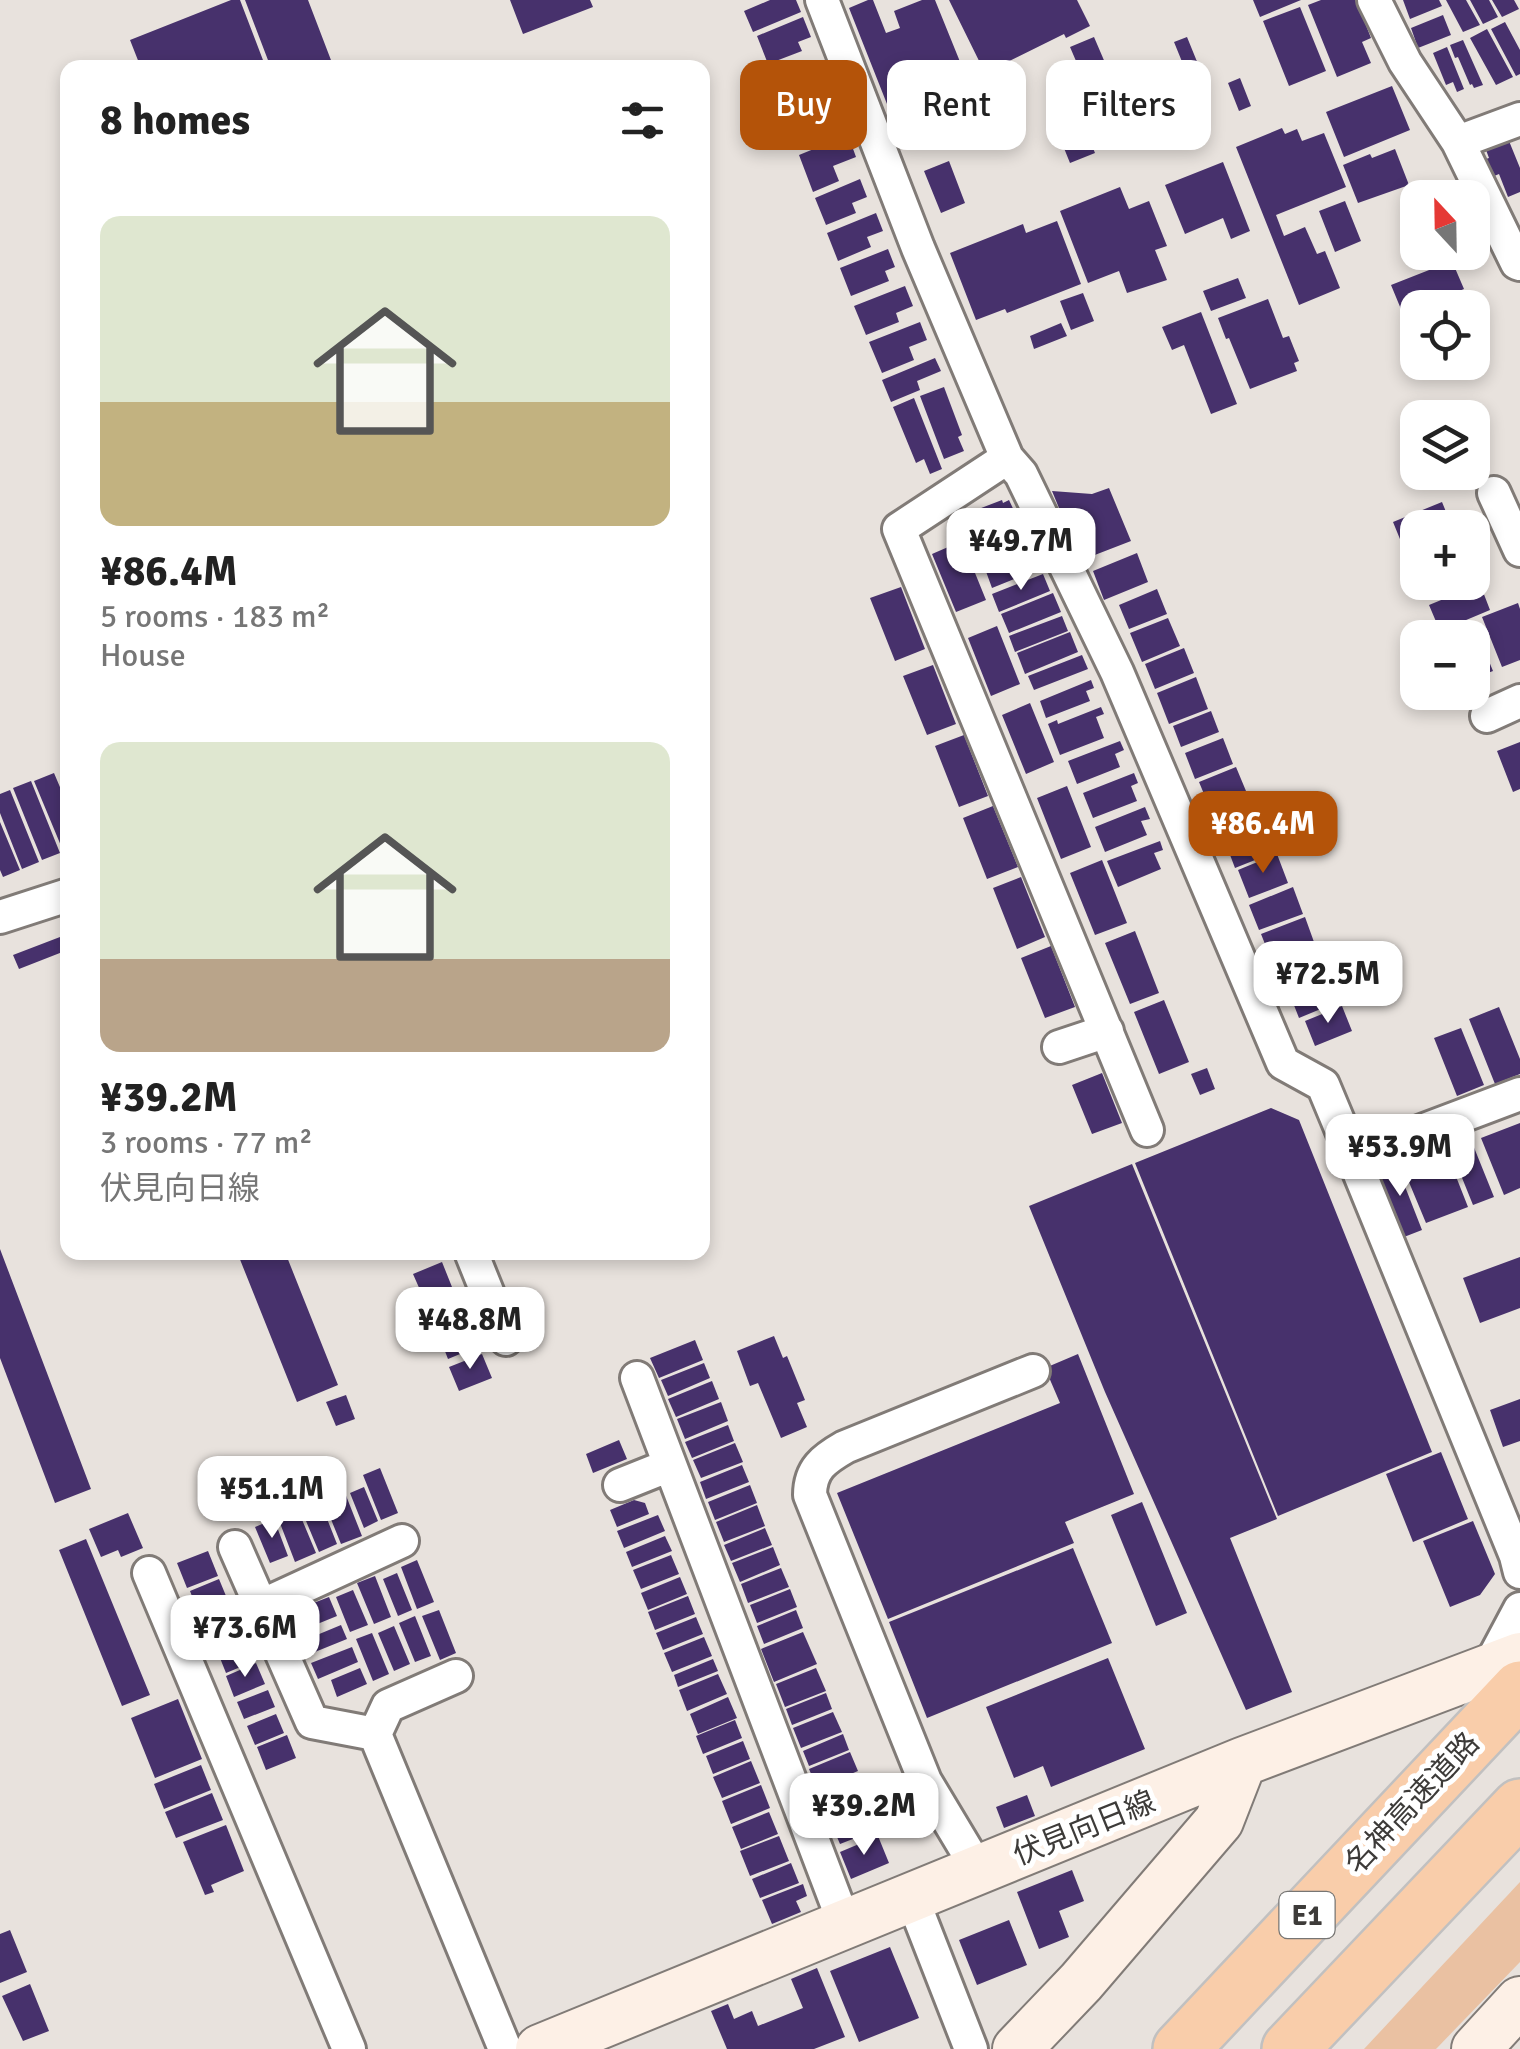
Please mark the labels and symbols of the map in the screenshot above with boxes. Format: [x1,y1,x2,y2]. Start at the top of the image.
north arrow [1400,180,1490,270]
pin: ¥49.7M [940,508,1102,593]
pin: ¥86.4M [1182,791,1344,876]
pin: ¥72.5M [1247,941,1409,1026]
pin: ¥53.9M [1319,1114,1481,1199]
pin: ¥48.8M [389,1287,551,1372]
pin: ¥51.1M [191,1456,353,1541]
pin: ¥73.6M [164,1595,326,1680]
street label: 名神高速道路 [1337,1725,1487,1882]
pin: ¥39.2M [783,1773,945,1858]
street label: 伏見向日線 [1008,1783,1161,1874]
road number: E1 [1280,1892,1334,1938]

